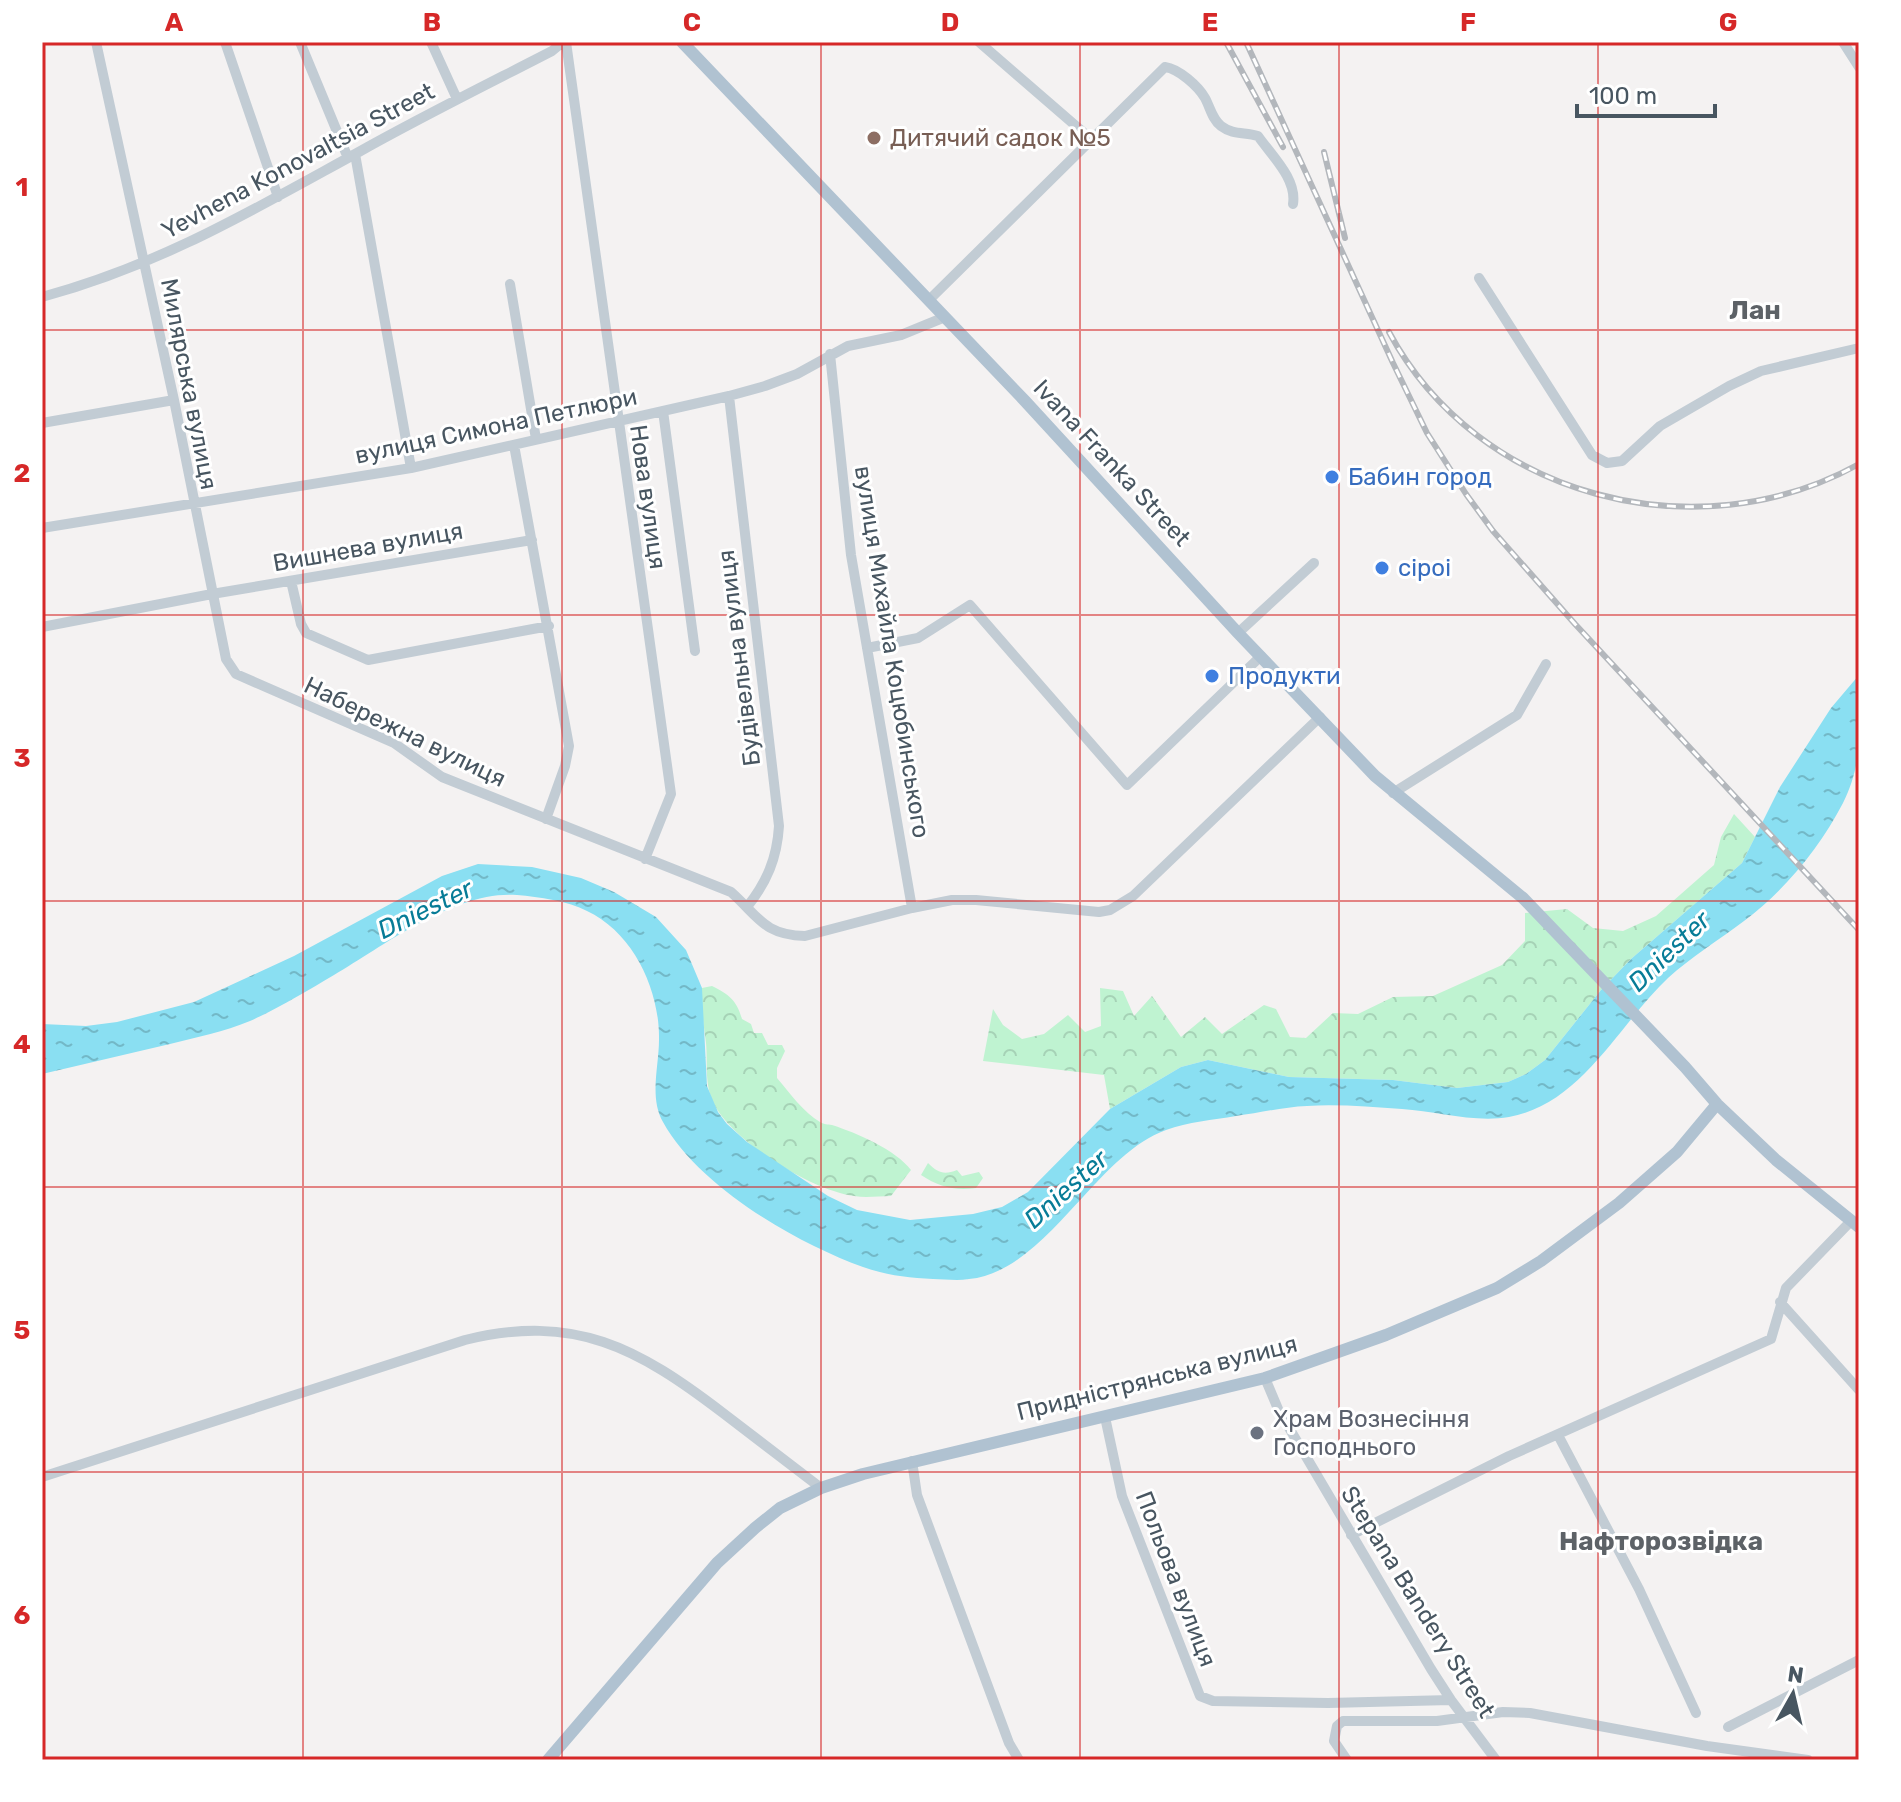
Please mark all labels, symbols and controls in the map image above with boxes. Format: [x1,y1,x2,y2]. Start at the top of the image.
text: A [165,7,184,38]
text: B [423,7,441,38]
text: C [683,7,701,38]
text: D [941,7,959,38]
text: E [1202,7,1218,38]
text: F [1460,7,1476,38]
text: G [1719,7,1737,38]
scale bar [1577,68,1715,118]
street label: Yevhena Konovaltsia Street [157,77,439,245]
text: 100 m [1589,82,1657,110]
place label: Дитячий садок №5 [890,124,1111,152]
marker: Дитячий садок №5 [865,129,883,147]
text: 1 [16,172,28,203]
street label: Милярська вулиця [155,276,223,492]
district label: Лан [1729,295,1781,326]
street label: Ivana Franka Street [1028,374,1196,552]
street label: вулиця Симона Петлюри [352,382,640,470]
street label: Нова вулиця [624,423,672,571]
text: 2 [14,458,30,489]
place label: Бабин город [1348,463,1492,491]
street label: вулиця Михайла Коцюбинського [849,464,935,840]
marker: Бабин город [1323,468,1341,486]
street label: Вишнева вулиця [271,516,465,578]
street label: Будівельна вулиця [712,548,766,768]
place label: сіроі [1398,554,1451,582]
marker: сіроі [1373,559,1391,577]
place label: Продукти [1228,662,1341,690]
marker: Продукти [1203,667,1221,685]
street label: Набережна вулиця [300,671,510,793]
text: 3 [13,743,31,774]
water label: Dniester [373,873,479,946]
water label: Dniester [1622,904,1718,998]
text: 4 [13,1029,31,1060]
water label: Dniester [1018,1143,1115,1235]
text: 5 [14,1315,30,1346]
street label: Придністрянська вулиця [1014,1330,1300,1426]
place label: Храм Вознесіння Господнього [1273,1405,1470,1461]
marker: Храм Вознесіння Господнього [1248,1424,1266,1442]
street label: Stepana Bandery Street [1335,1481,1501,1723]
street label: Польова вулиця [1130,1487,1222,1671]
district label: Нафторозвідка [1559,1526,1763,1557]
text: 6 [14,1600,31,1631]
north arrow [1753,1654,1833,1734]
text: N [1786,1660,1805,1689]

